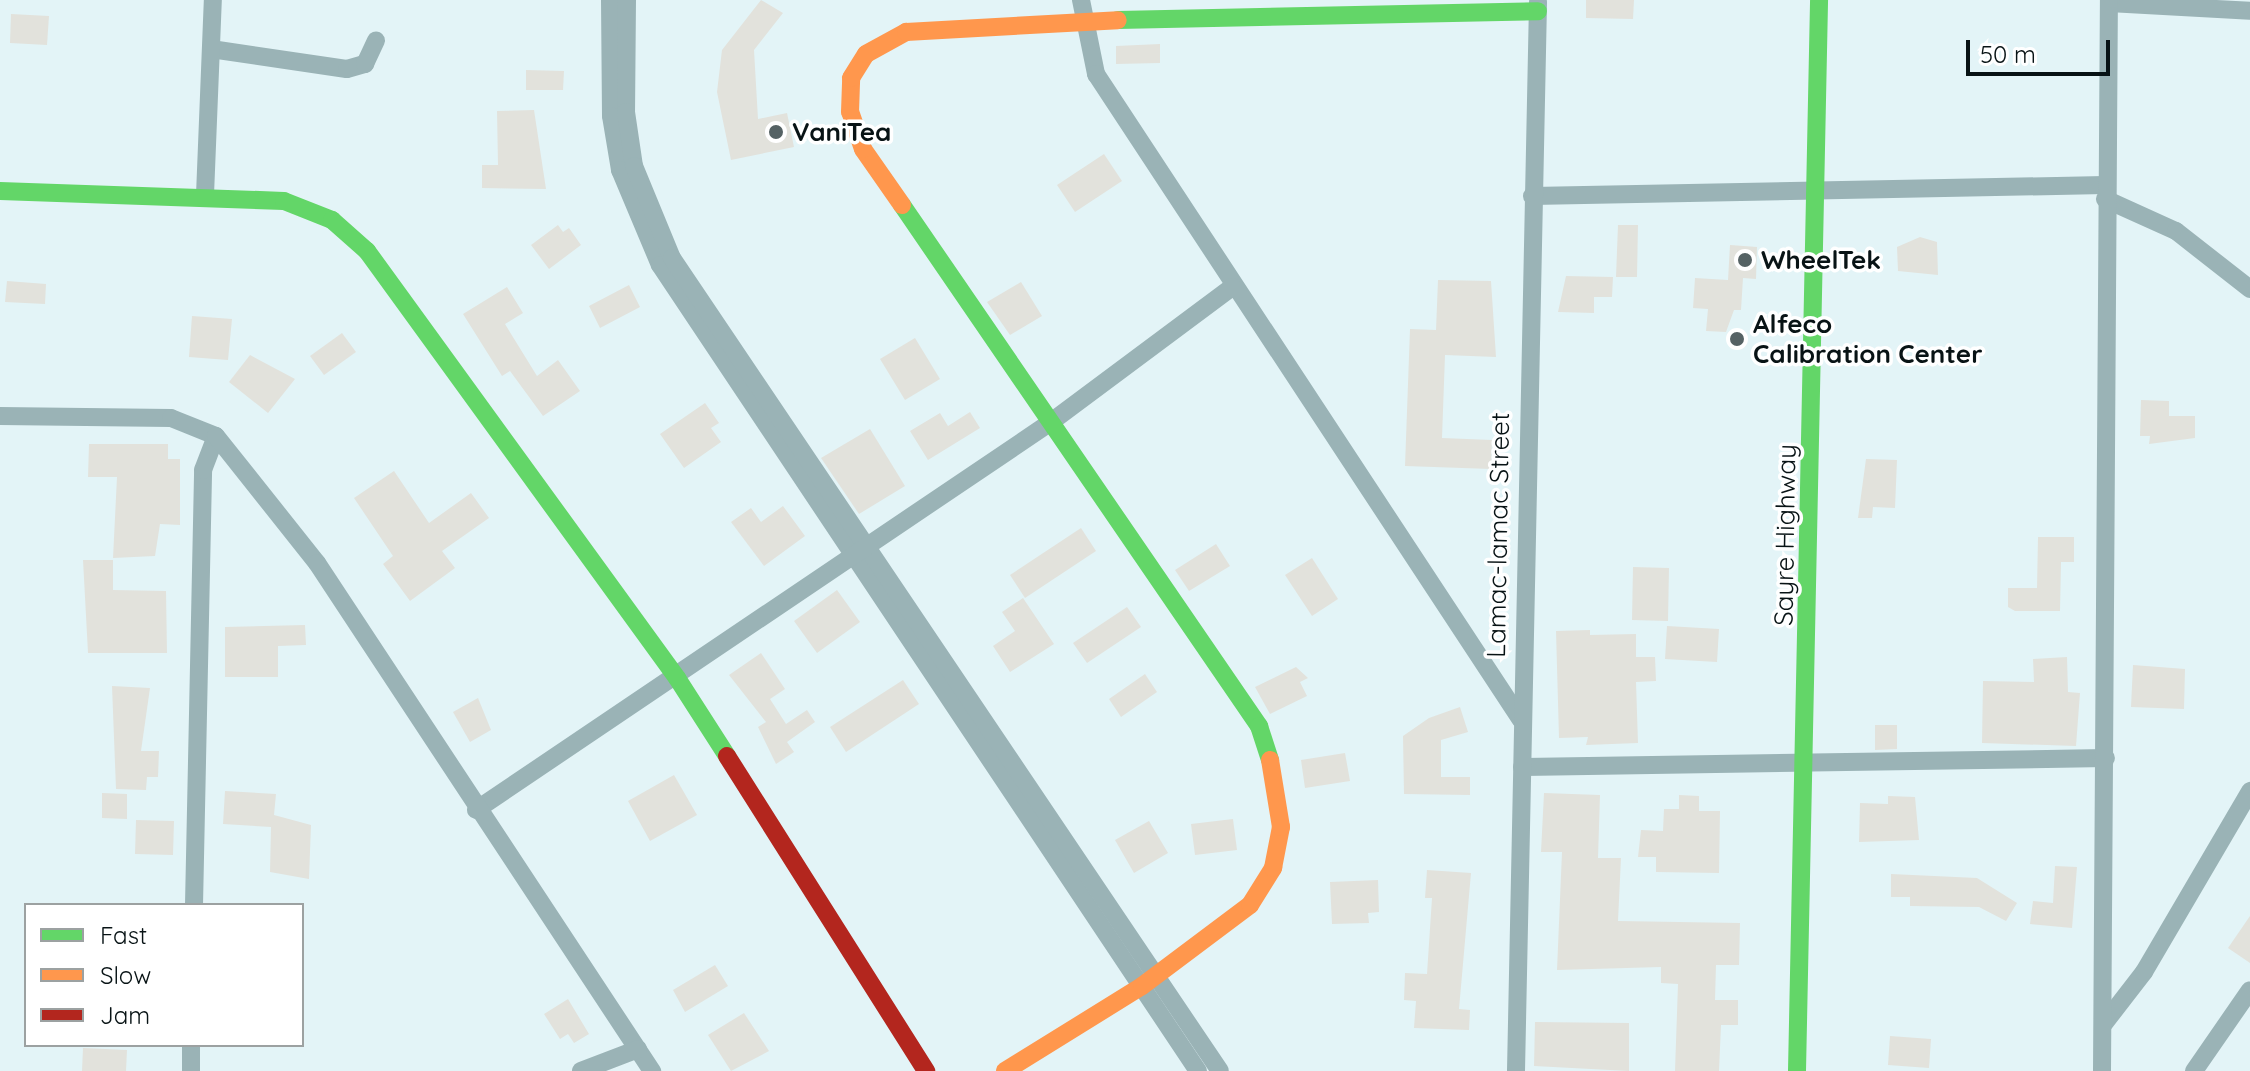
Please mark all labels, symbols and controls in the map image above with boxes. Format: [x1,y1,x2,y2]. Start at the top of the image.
scale bar [1970,24,2114,74]
text: 50 m [1980,39,2036,69]
place label: VaniTea [792,116,891,148]
marker: VaniTea [767,123,785,141]
place label: WheelTek [1761,244,1881,276]
marker: WheelTek [1736,251,1754,269]
place label: Alfeco Calibration Center [1753,308,1982,370]
marker: Alfeco Calibration Center [1728,330,1746,348]
street label: Lamac-lamac Street [1480,412,1516,658]
street label: Sayre Highway [1768,444,1802,626]
legend [24,903,304,1047]
text: Fast [100,920,147,950]
text: Slow [100,960,151,990]
text: Jam [100,1000,150,1030]

